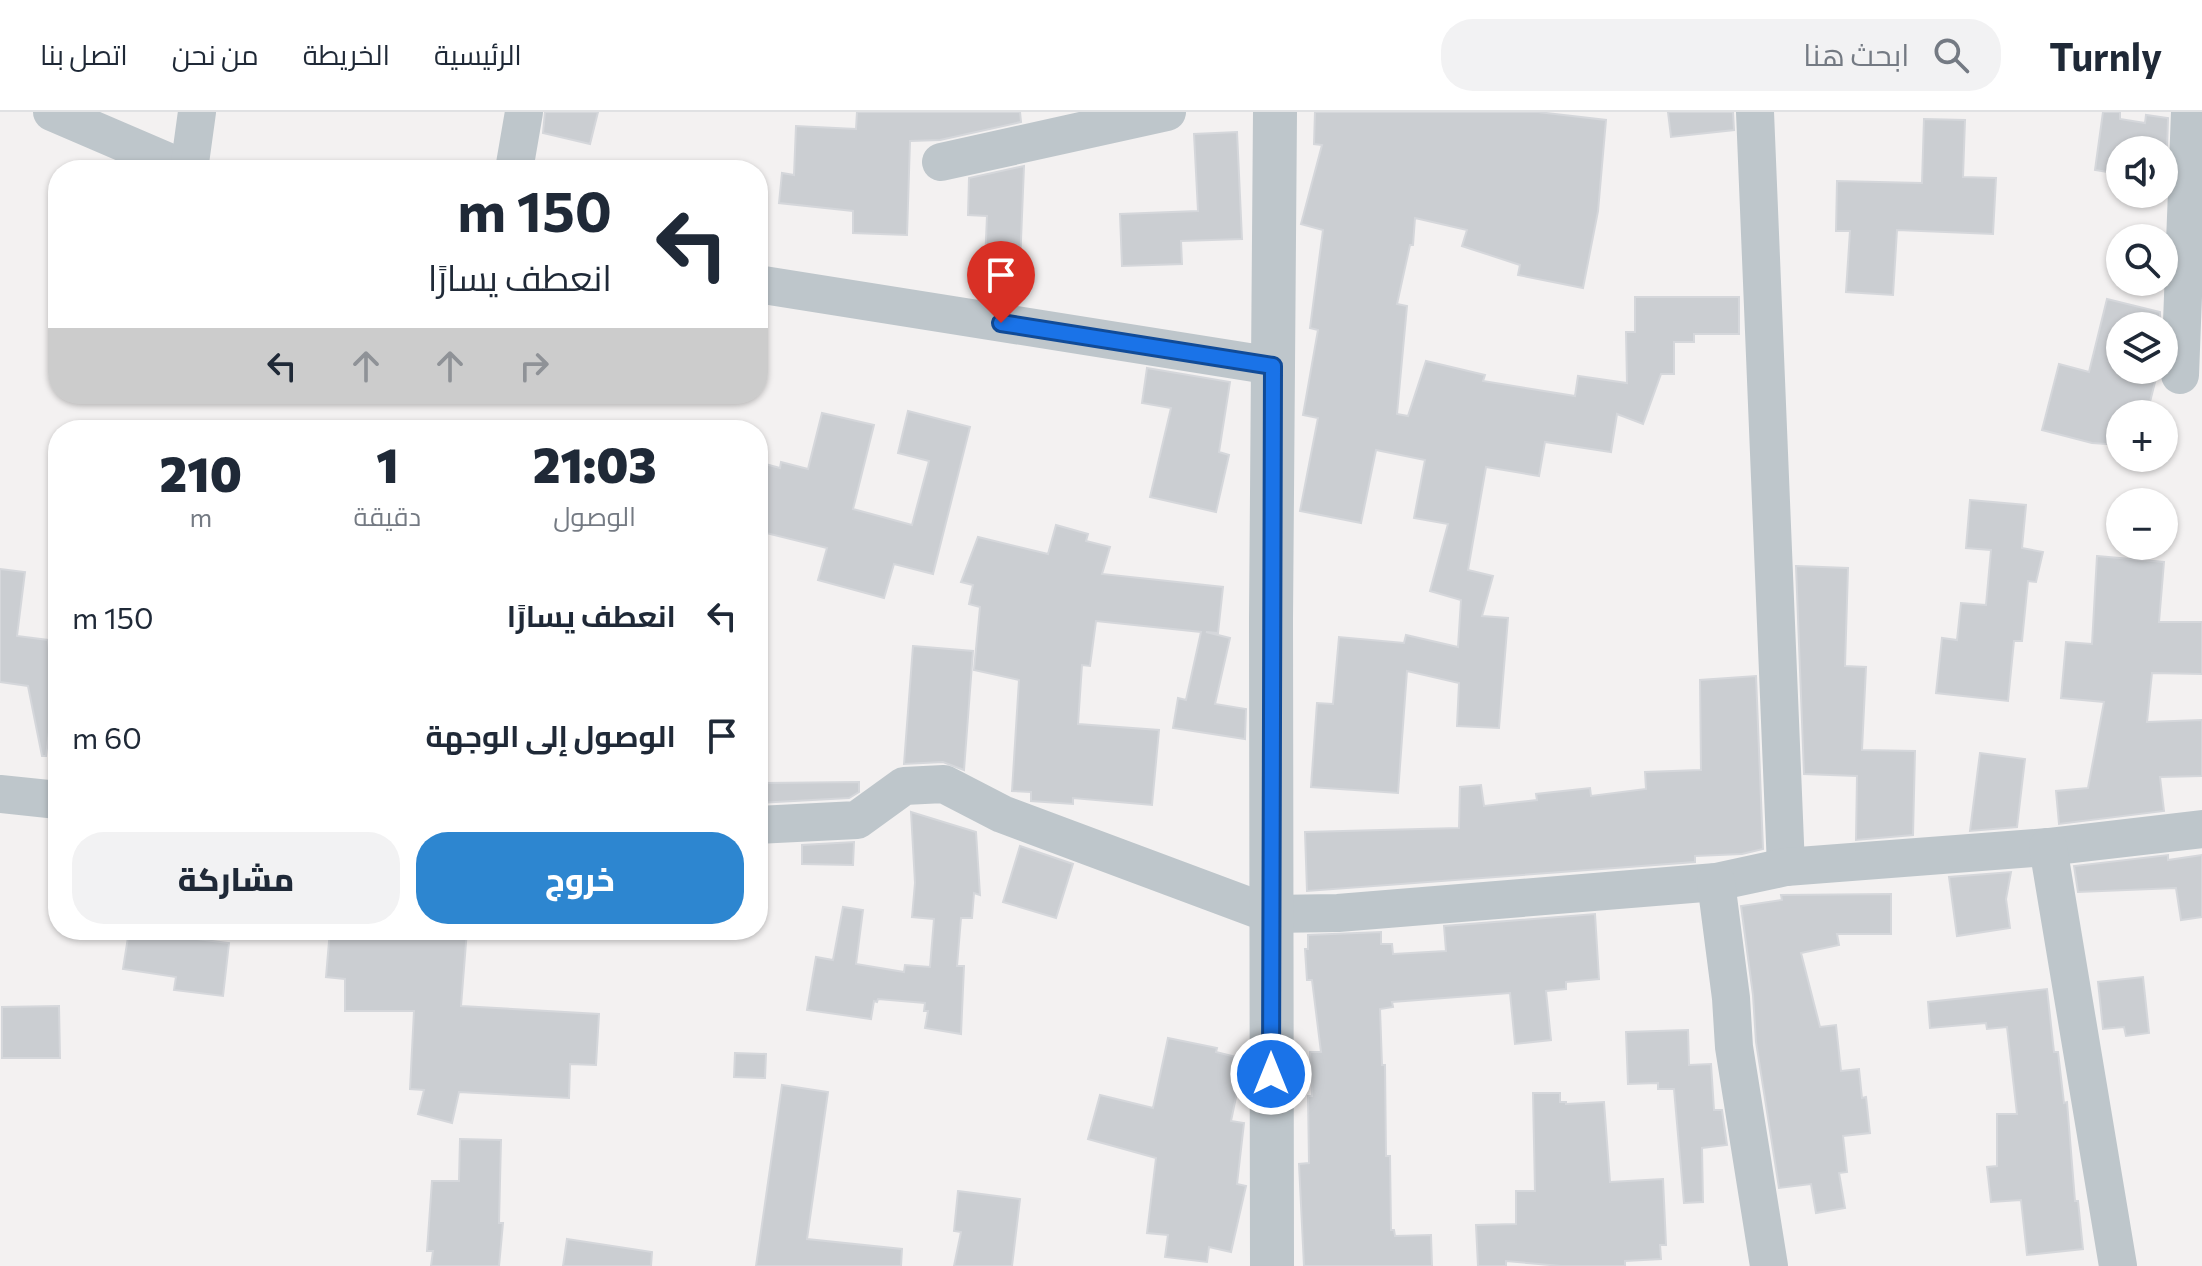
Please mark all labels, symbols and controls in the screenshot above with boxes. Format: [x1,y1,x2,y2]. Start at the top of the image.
search box [1441,19,2001,91]
text: Turnly [2049,32,2162,79]
icon: search [1929,33,1973,77]
text: ابحث هنا [1803,35,1909,72]
text: اتصل بنا [40,37,128,71]
text: من نحن [172,37,259,71]
text: الخريطة [303,37,390,71]
text: الرئيسية [434,37,522,71]
map controls [2106,136,2178,560]
button: sound [2106,136,2178,208]
text: 150 m [457,175,612,244]
icon: left [640,192,744,296]
button: search [2106,224,2178,296]
pin [967,241,1035,323]
icon: arrive [979,253,1023,297]
text: انعطف يسارًا [428,254,612,298]
button: layers [2106,312,2178,384]
icon: left [260,344,304,388]
icon: ahead [344,344,388,388]
icon: ahead [428,344,472,388]
icon: right [512,344,556,388]
button: + [2106,400,2178,472]
text: 1 [376,434,399,493]
text: 21:03 [533,434,656,493]
text: 210 [160,443,242,502]
button: − [2106,488,2178,560]
text: دقيقة [354,500,421,531]
text: الوصول [553,500,636,531]
text: m [189,501,212,532]
icon: left [700,594,744,638]
text: انعطف يسارًا [507,596,676,633]
text: 150 m [72,598,154,635]
icon: arrive [700,714,744,758]
text: الوصول إلى الوجهة [426,716,676,753]
text: 60 m [72,718,142,755]
button: مشاركة [72,832,400,924]
button: خروج [416,832,744,924]
position arrow [1229,1032,1313,1116]

